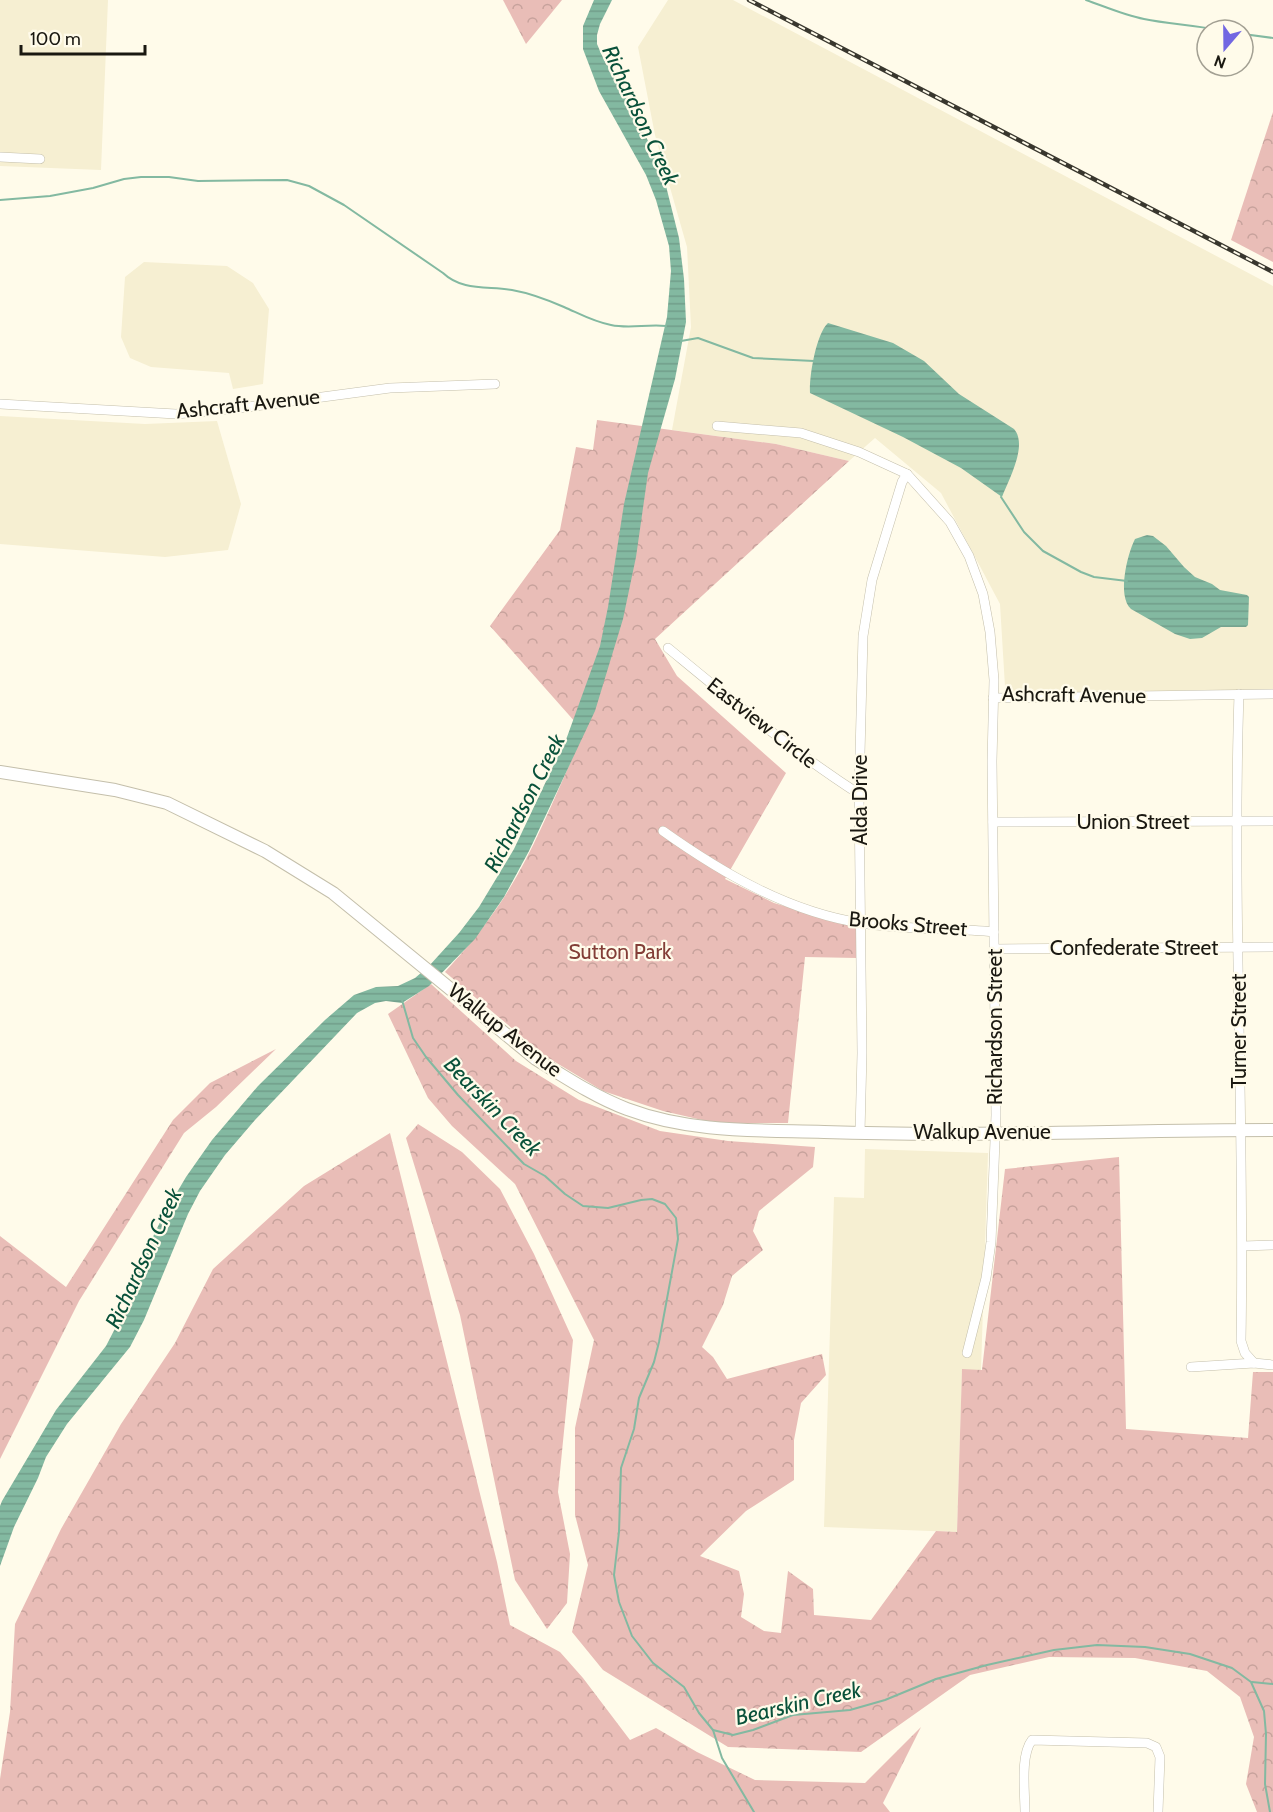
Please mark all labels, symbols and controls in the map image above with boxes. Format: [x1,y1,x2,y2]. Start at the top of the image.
scale bar [21,18,146,56]
north arrow [1195,18,1255,78]
text: 100 m [30,28,81,50]
water label: Richardson Creek [596,41,685,190]
text: N [1211,51,1229,72]
street label: Ashcraft Avenue [175,384,321,423]
street label: Eastview Circle [702,672,822,773]
street label: Ashcraft Avenue [1002,681,1147,708]
water label: Richardson Creek [478,729,571,877]
street label: Alda Drive [847,754,872,846]
street label: Union Street [1076,809,1190,834]
street label: Brooks Street [848,906,968,941]
street label: Confederate Street [1050,935,1218,960]
park label: Sutton Park [568,939,672,964]
street label: Richardson Street [982,949,1007,1105]
street label: Turner Street [1226,974,1251,1088]
street label: Walkup Avenue [443,977,567,1082]
water label: Bearskin Creek [438,1051,547,1162]
street label: Walkup Avenue [913,1119,1051,1144]
water label: Richardson Creek [99,1183,188,1333]
water label: Bearskin Creek [733,1676,864,1731]

